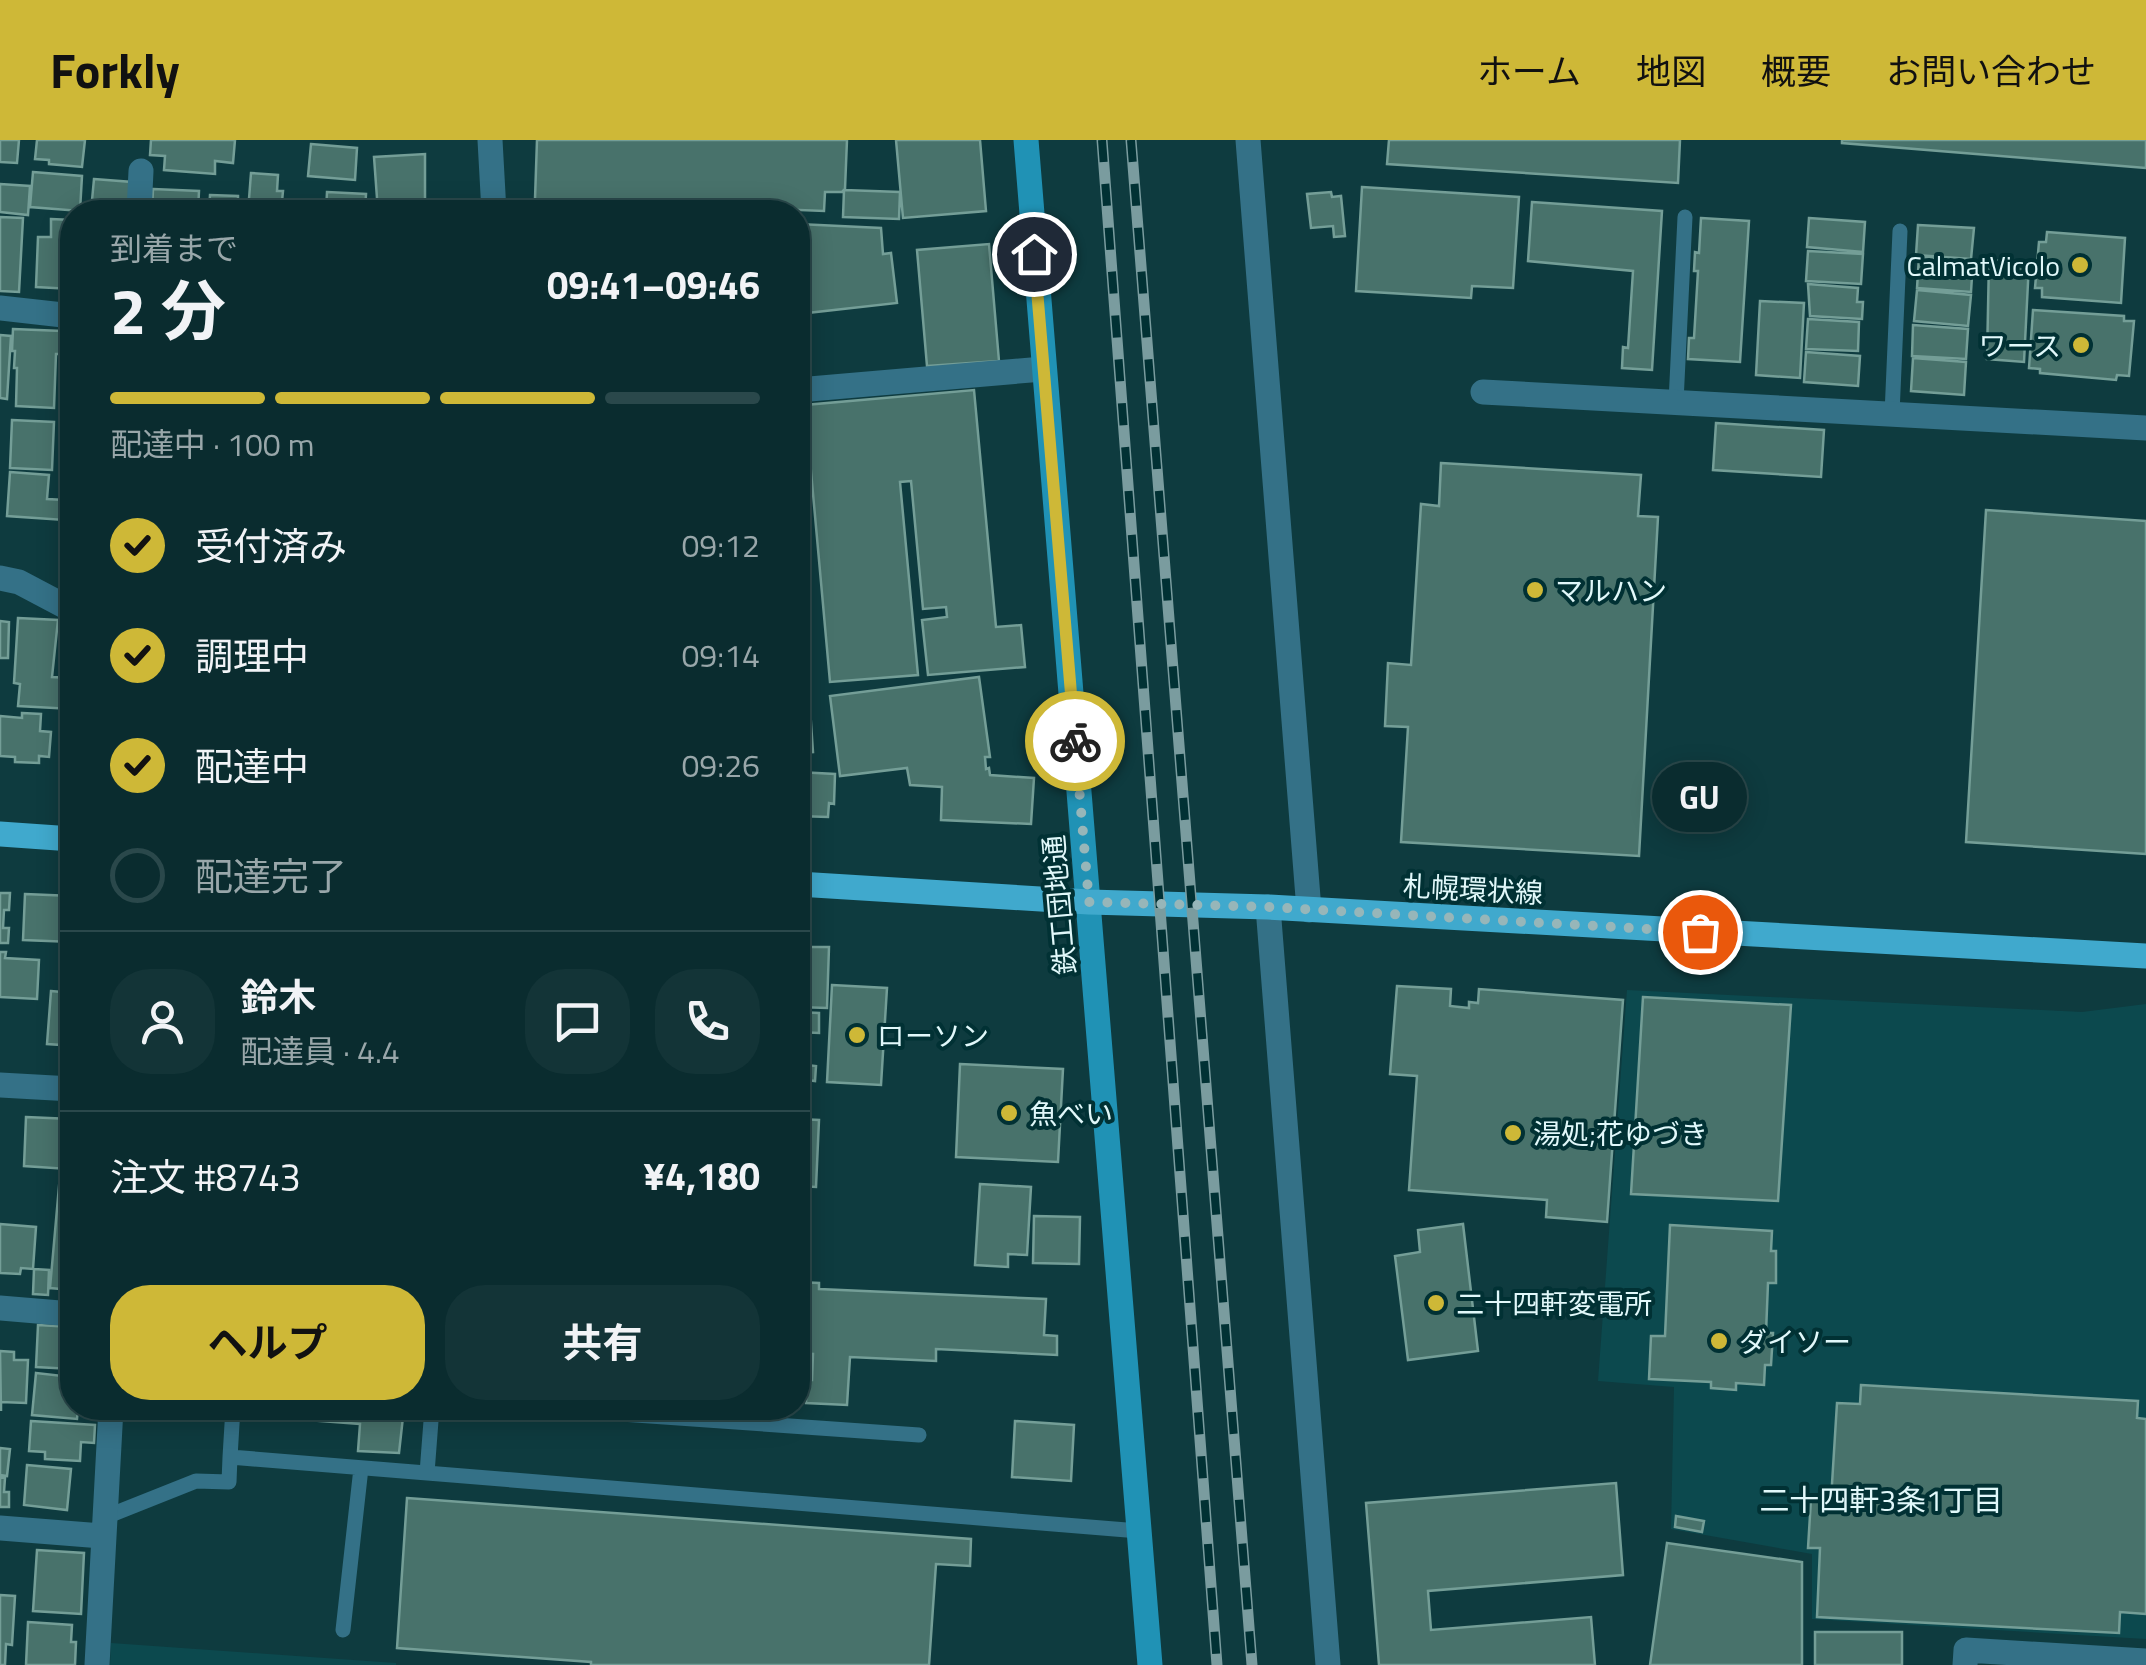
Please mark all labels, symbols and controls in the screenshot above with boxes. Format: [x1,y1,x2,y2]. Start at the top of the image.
text: Forkly [50,34,180,107]
text: ホーム [1477,44,1581,98]
text: 地図 [1636,44,1706,98]
text: 概要 [1761,44,1831,98]
text: お問い合わせ [1886,44,2096,98]
pin [992,212,1077,297]
text: 到着まで [110,224,238,272]
icon: home [1007,227,1062,282]
place label: CalmatVicolo [1907,244,2060,287]
marker: CalmatVicolo [2069,254,2091,276]
text: 09:41–09:46 [547,256,760,314]
text: 2 分 [110,260,226,359]
place label: ワース [1978,324,2061,367]
marker: ワース [2070,334,2092,356]
text: 配達中 · 100 m [110,420,315,468]
text: 受付済み [195,517,347,575]
icon: check [110,518,165,573]
text: 09:12 [681,521,760,569]
place label: マルハン [1555,569,1667,612]
marker: マルハン [1524,579,1546,601]
text: 調理中 [195,627,309,685]
icon: check [110,628,165,683]
text: 09:14 [681,631,760,679]
courier [1025,691,1125,791]
icon: bike [1048,714,1103,769]
text: 配達中 [195,737,309,795]
icon: check [110,738,165,793]
text: 09:26 [681,741,760,789]
callout: GU [1652,762,1748,832]
text: GU [1679,773,1720,821]
street label: 鉄工団地通 [1031,833,1087,977]
text: 配達完了 [195,847,347,905]
street label: 札幌環状線 [1402,864,1544,914]
pin [1658,890,1743,975]
icon: bag [1673,905,1728,960]
text: 鈴木 [240,968,316,1026]
button: person [110,969,215,1074]
button: chat [525,969,630,1074]
button: phone [655,969,760,1074]
place label: ローソン [877,1014,989,1057]
marker: ローソン [846,1024,868,1046]
text: 配達員 · 4.4 [240,1027,400,1075]
place label: 魚べい [1029,1092,1113,1135]
marker: 魚べい [998,1102,1020,1124]
place label: 湯処;花ゆづき [1533,1112,1708,1155]
marker: 湯処;花ゆづき [1502,1122,1524,1144]
text: ¥4,180 [644,1147,760,1205]
text: 注文 #8743 [110,1148,301,1206]
place label: 二十四軒変電所 [1456,1282,1652,1325]
button: ヘルプ [110,1285,425,1400]
button: 共有 [445,1285,760,1400]
marker: 二十四軒変電所 [1425,1292,1447,1314]
place label: ダイソー [1739,1320,1851,1363]
marker: ダイソー [1708,1330,1730,1352]
district label: 二十四軒3条1丁目 [1759,1477,2003,1523]

